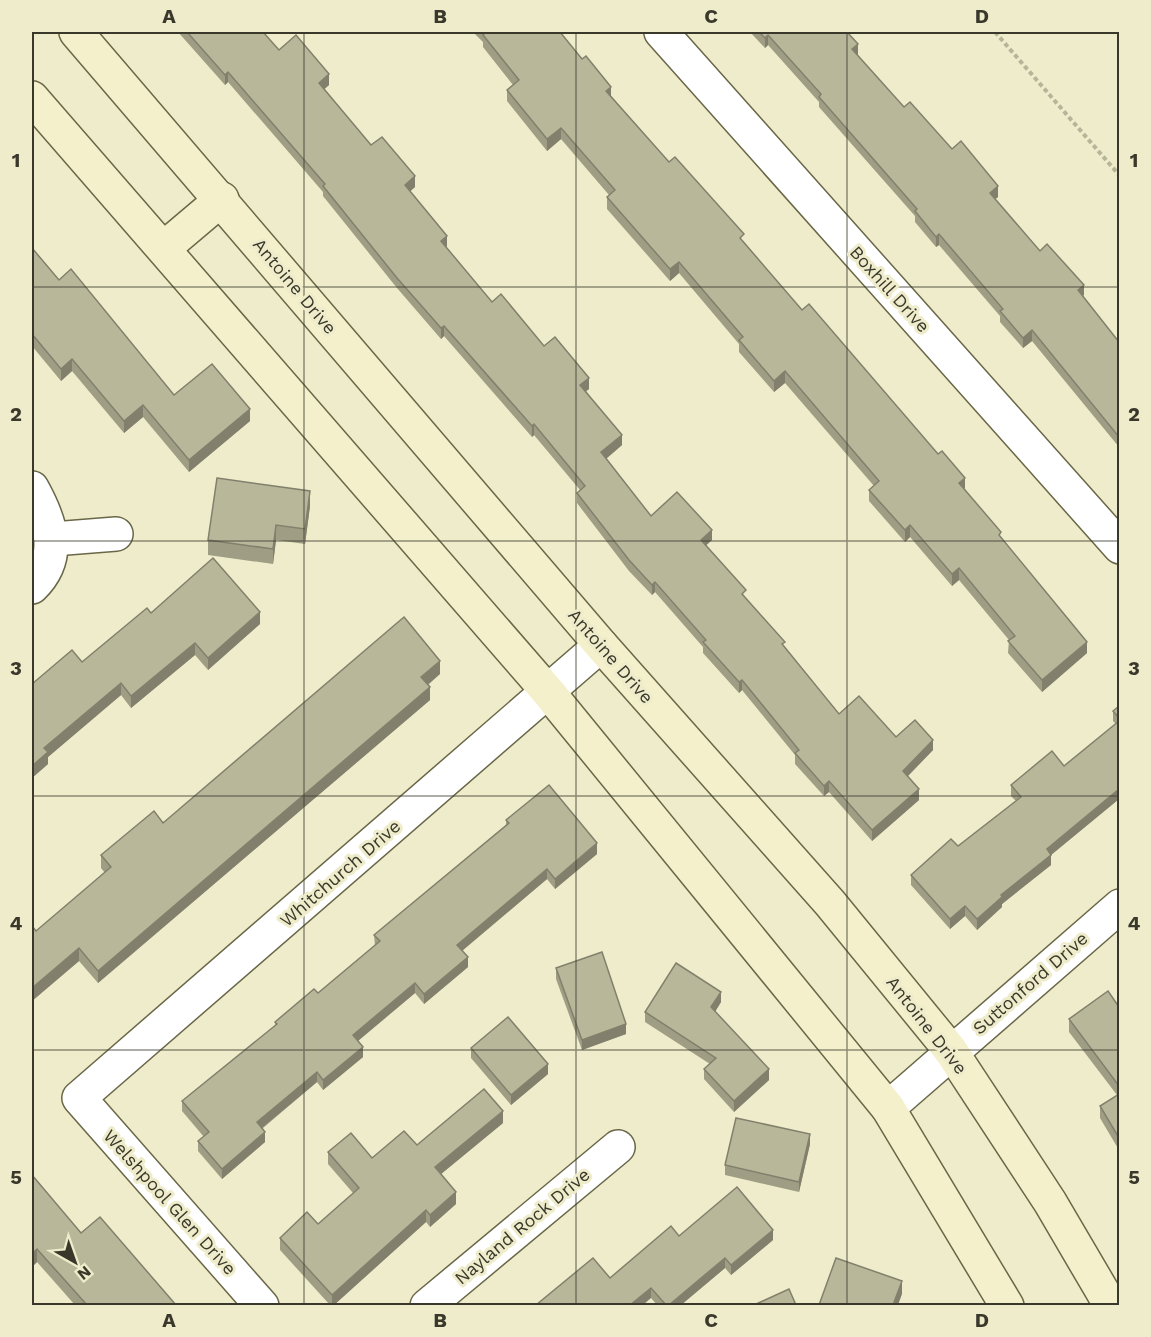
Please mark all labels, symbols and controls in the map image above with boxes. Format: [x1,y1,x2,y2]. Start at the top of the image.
text: A [162,4,176,28]
text: B [433,4,447,28]
text: C [704,4,718,28]
text: D [975,4,989,28]
text: 1 [12,148,20,172]
text: 1 [1130,148,1138,172]
street label: Antoine Drive [249,234,341,338]
street label: Boxhill Drive [846,241,934,337]
text: 2 [10,402,22,426]
text: 2 [1128,402,1140,426]
street label: Antoine Drive [564,604,658,708]
text: 3 [10,656,22,680]
text: 3 [1128,656,1140,680]
street label: Whitchurch Drive [276,815,404,931]
text: 4 [10,911,23,935]
text: 4 [1128,911,1141,935]
street label: Suttonford Drive [968,927,1092,1039]
street label: Antoine Drive [882,972,972,1078]
street label: Welshpool Glen Drive [99,1125,241,1279]
street label: Nayland Rock Drive [450,1163,594,1289]
text: 5 [10,1165,22,1189]
text: 5 [1128,1165,1140,1189]
north arrow [45,1232,105,1292]
text: N [74,1262,95,1284]
text: A [162,1308,176,1332]
text: B [433,1308,447,1332]
text: C [704,1308,718,1332]
text: D [975,1308,989,1332]

